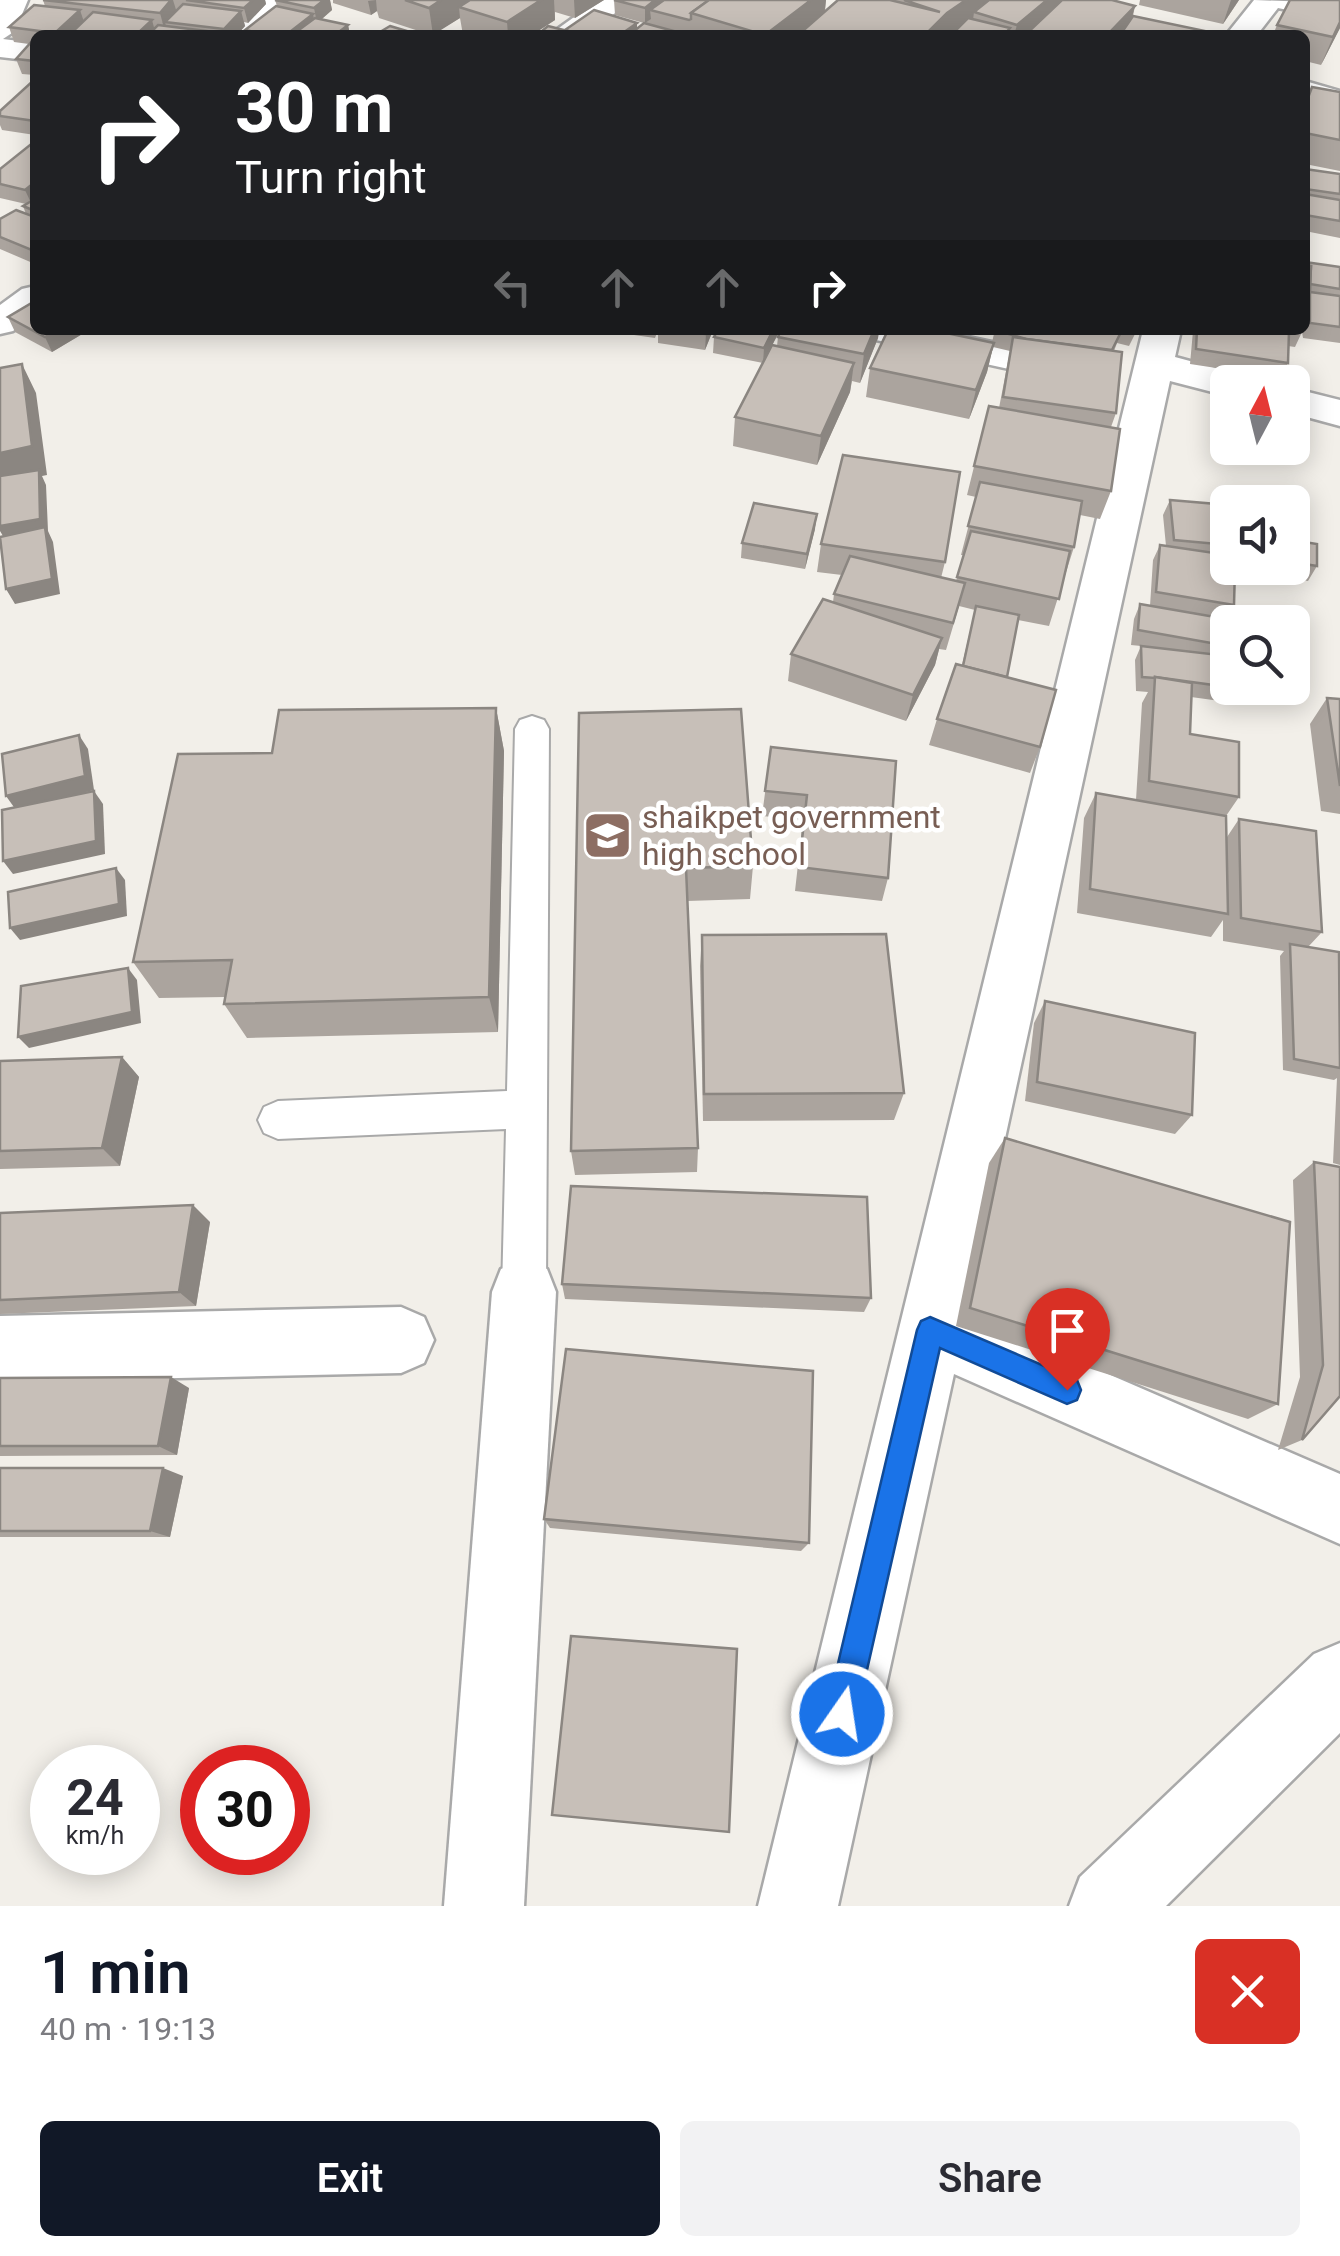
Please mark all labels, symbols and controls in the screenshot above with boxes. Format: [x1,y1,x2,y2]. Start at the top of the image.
text: 30 m [235,67,393,149]
icon: right [70,70,200,200]
text: Turn right [235,151,427,204]
icon: left [485,260,540,315]
icon: ahead [590,260,645,315]
icon: ahead [695,260,750,315]
icon: right [800,260,855,315]
north arrow [1210,365,1310,465]
map controls [1210,365,1310,705]
button: sound [1210,485,1310,585]
button: search [1210,605,1310,705]
place label: shaikpet government high school [642,798,941,873]
school or university icon: shaikpet government high school [581,809,633,861]
pin [1025,1288,1110,1391]
icon: arrive [1040,1303,1095,1358]
position arrow [790,1662,894,1766]
speed limit sign: 30 [180,1745,310,1875]
text: 24 [66,1769,124,1827]
text: km/h [66,1821,124,1850]
text: 1 min [40,1937,190,2008]
button: close [1195,1939,1300,2044]
text: 40 m · 19:13 [40,2010,216,2048]
button: Exit [40,2121,660,2236]
button: Share [680,2121,1300,2236]

